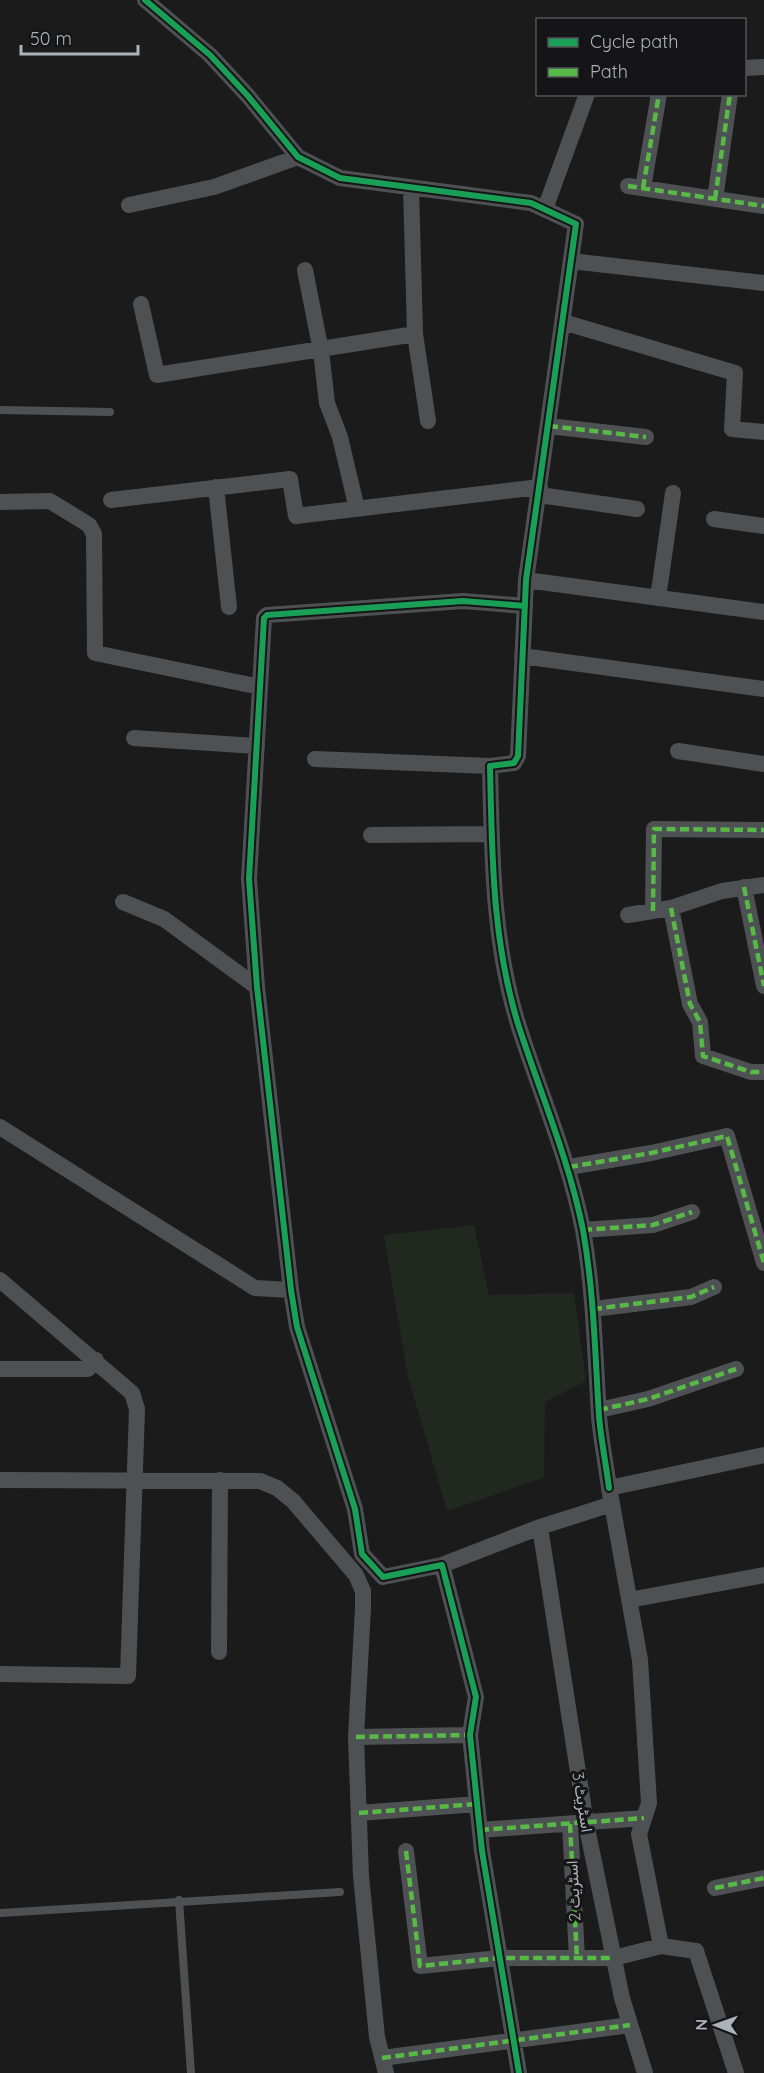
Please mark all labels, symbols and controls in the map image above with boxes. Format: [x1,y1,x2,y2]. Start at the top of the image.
scale bar [21,18,138,56]
legend [536,18,746,96]
text: 50 m [30,27,72,50]
text: Cycle path [590,30,678,53]
text: Path [590,60,628,83]
street label: اسٹریٹ 3 [567,1771,598,1834]
street label: اسٹریٹ 2 [561,1860,586,1922]
north arrow [686,1995,746,2055]
text: N [691,2019,711,2031]

